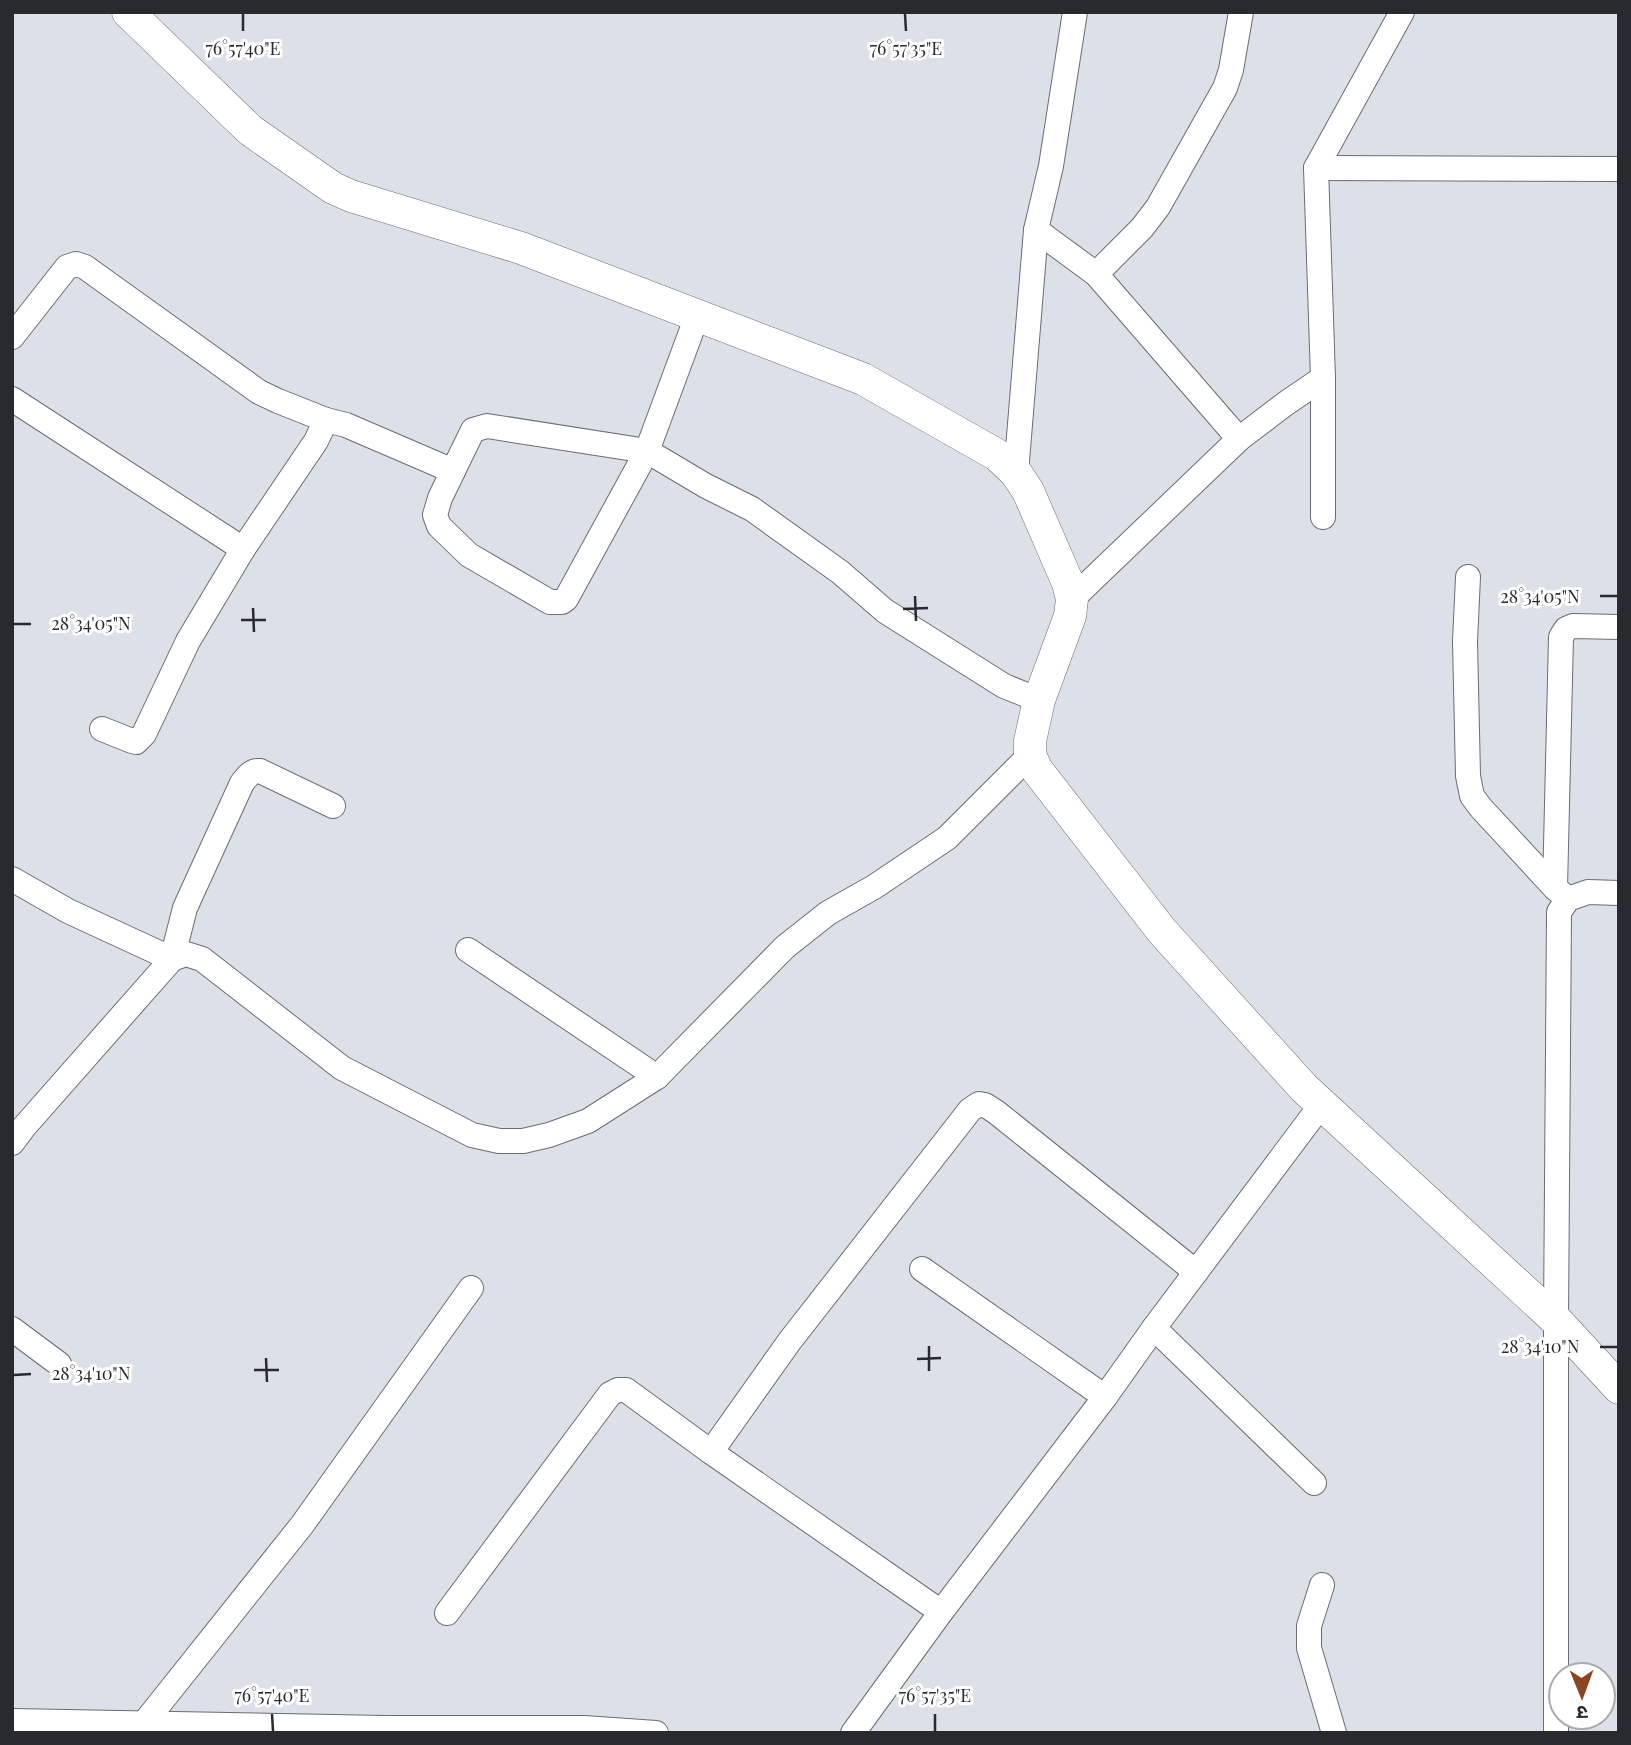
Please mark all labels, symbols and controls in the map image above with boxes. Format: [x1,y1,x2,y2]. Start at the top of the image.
text: 76°57'40"E [205,36,281,60]
text: 76°57'35"E [870,36,942,60]
text: 28°34'05"N [1500,584,1580,608]
text: 28°34'05"N [51,611,131,635]
text: 28°34'10"N [1501,1334,1580,1358]
text: 28°34'10"N [52,1361,131,1385]
north arrow [1547,1661,1617,1731]
text: 76°57'40"E [234,1683,310,1707]
text: 76°57'35"E [899,1683,971,1707]
text: उ [1576,1701,1588,1727]

